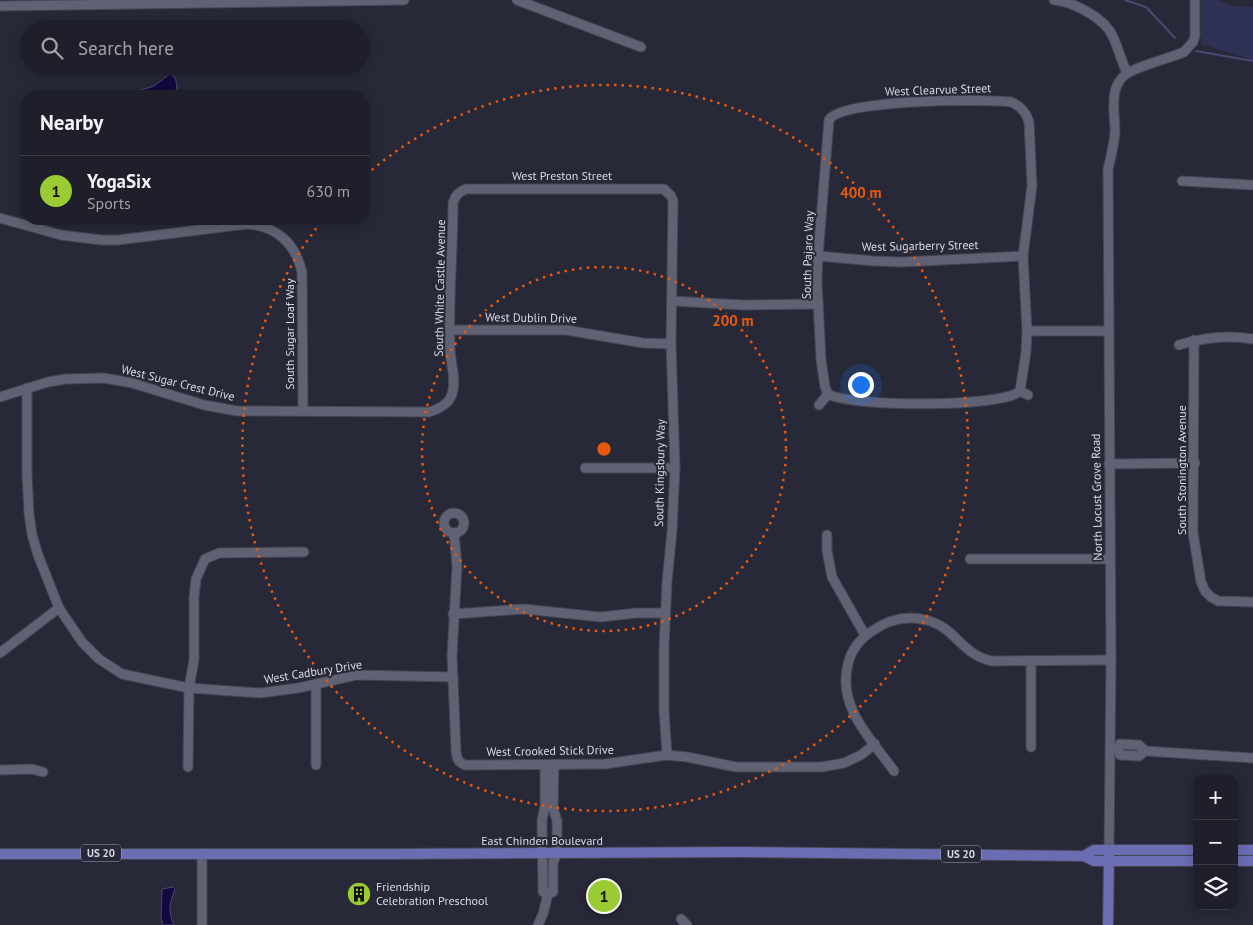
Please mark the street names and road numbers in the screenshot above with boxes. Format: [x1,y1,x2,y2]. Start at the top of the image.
street label: West Clearvue Street [884,80,991,99]
street label: West Preston Street [512,168,612,183]
street label: South Pajaro Way [798,210,817,300]
street label: South White Castle Avenue [431,219,448,357]
street label: West Sugarberry Street [861,237,979,254]
street label: South Sugar Loaf Way [282,278,297,390]
street label: West Dublin Drive [485,309,577,326]
street label: West Sugar Crest Drive [120,361,236,404]
street label: South Stonington Avenue [1174,405,1189,535]
street label: South Kingsbury Way [651,419,668,527]
street label: North Locust Grove Road [1088,433,1105,561]
street label: West Cadbury Drive [263,656,363,687]
street label: West Crooked Stick Drive [486,742,614,759]
street label: East Chinden Boulevard [481,833,603,848]
road number: US 20 [81,844,121,861]
road number: US 20 [941,846,981,862]

